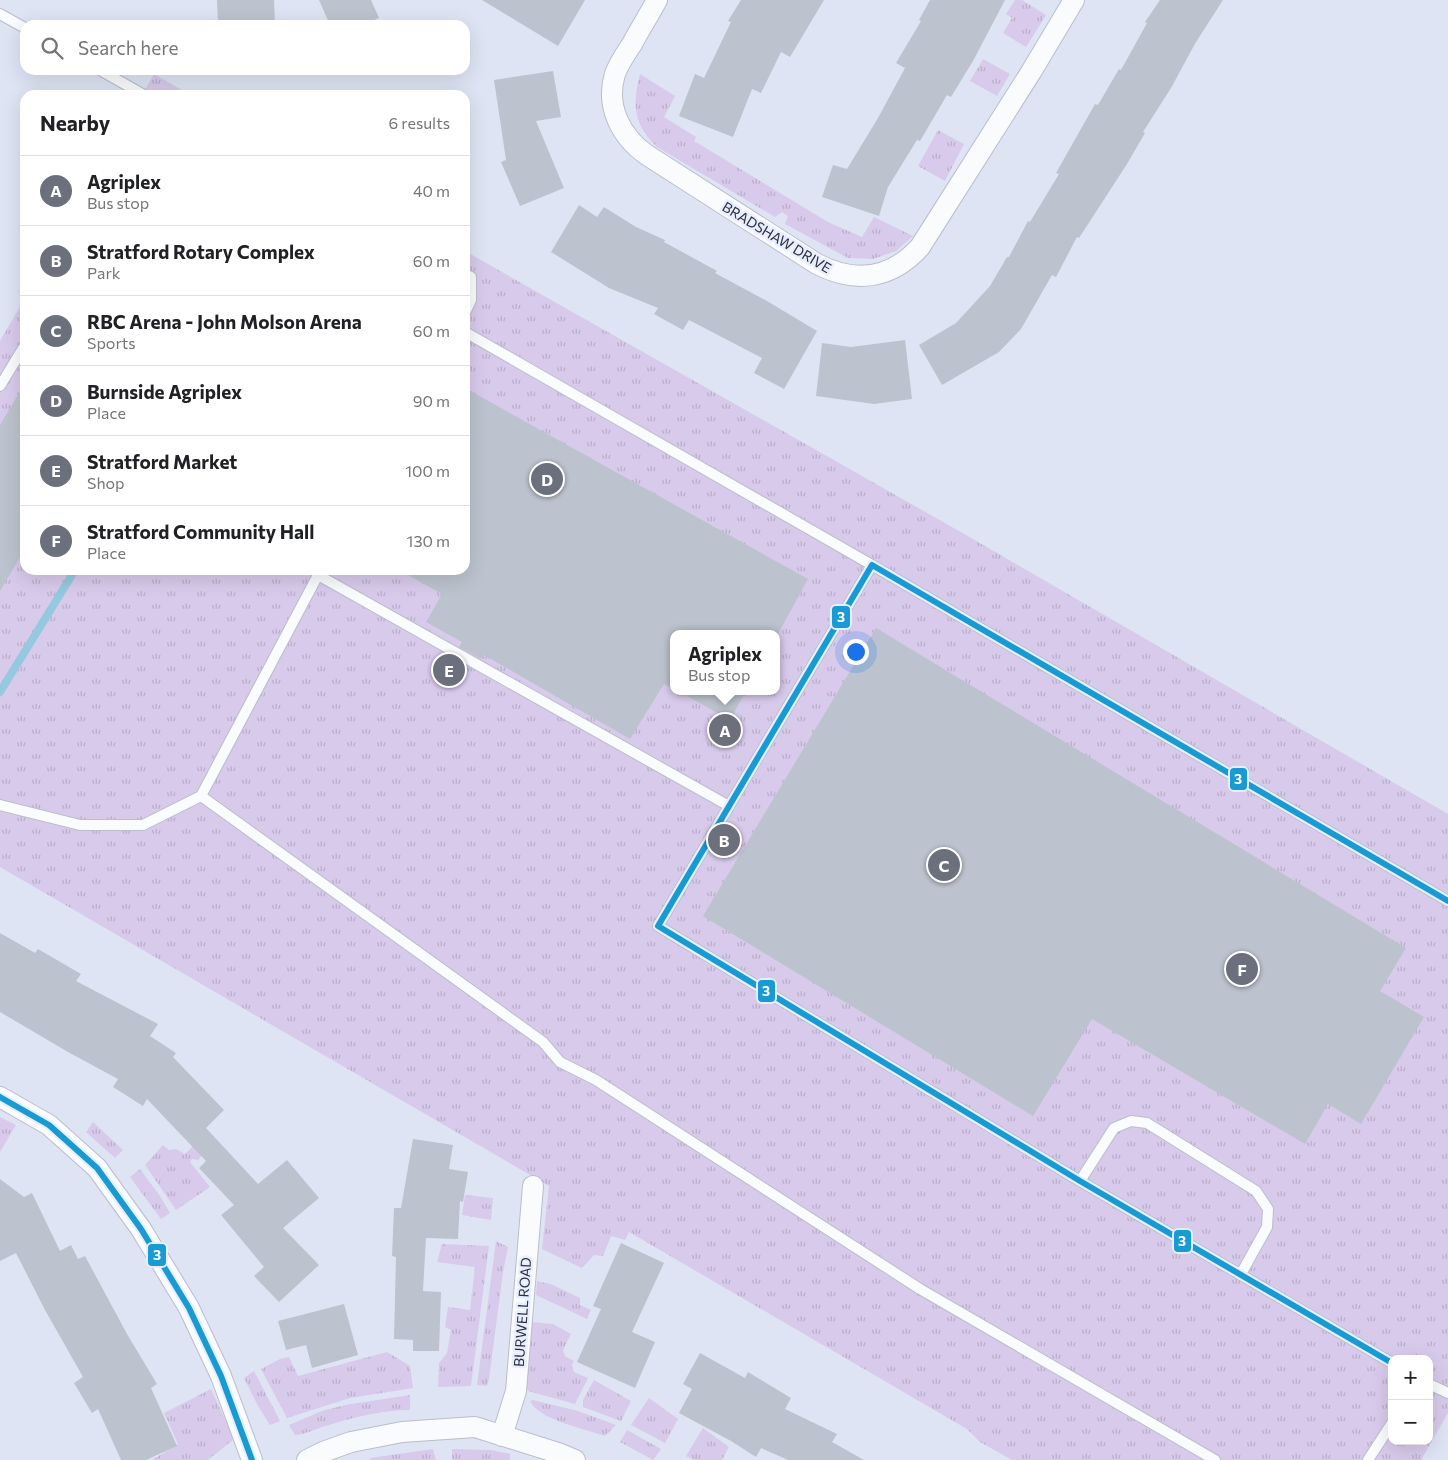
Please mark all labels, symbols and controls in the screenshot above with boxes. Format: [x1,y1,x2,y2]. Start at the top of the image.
search box [20,20,470,75]
icon: search [38,34,66,62]
text: Search here [78,36,178,59]
text: Nearby [40,110,110,135]
text: 6 results [389,113,450,132]
text: Agriplex [87,170,161,193]
text: A [50,181,62,200]
text: 40 m [413,181,450,200]
text: Bus stop [87,193,149,212]
street label: BRADSHAW DRIVE [719,198,835,276]
text: Stratford Rotary Complex [87,240,315,263]
text: B [51,251,61,270]
text: 60 m [413,251,450,270]
text: Park [87,263,120,282]
text: RBC Arena - John Molson Arena [87,310,362,333]
text: C [51,321,61,340]
text: 60 m [413,321,450,340]
text: Sports [87,333,136,352]
text: Burnside Agriplex [87,380,242,403]
text: D [50,391,62,410]
text: 90 m [413,391,450,410]
text: Place [87,403,126,422]
text: Stratford Market [87,450,237,473]
pin: D [531,460,563,498]
text: E [51,461,61,480]
text: 100 m [405,461,450,480]
text: Shop [87,473,125,492]
text: Stratford Community Hall [87,520,314,543]
text: F [51,531,61,550]
text: 130 m [407,531,450,550]
text: Place [87,543,126,562]
line badge: 3 [831,605,851,629]
text: 3 [837,608,845,625]
popup [670,630,780,695]
your location [843,639,869,665]
text: Agriplex [688,642,762,665]
pin: E [433,651,465,689]
text: Bus stop [688,665,750,684]
pin: A [709,711,741,749]
line badge: 3 [1229,767,1248,791]
text: 3 [1234,770,1242,787]
pin: B [708,821,740,859]
pin: C [928,846,960,884]
pin: F [1226,950,1258,988]
line badge: 3 [757,979,776,1003]
text: 3 [762,982,770,999]
line badge: 3 [1173,1229,1192,1253]
text: 3 [1178,1232,1186,1249]
line badge: 3 [147,1243,167,1267]
text: 3 [153,1246,161,1263]
street label: BURWELL ROAD [510,1257,534,1367]
map controls [1388,1355,1433,1445]
button: + [1388,1355,1433,1400]
button: − [1388,1400,1433,1445]

